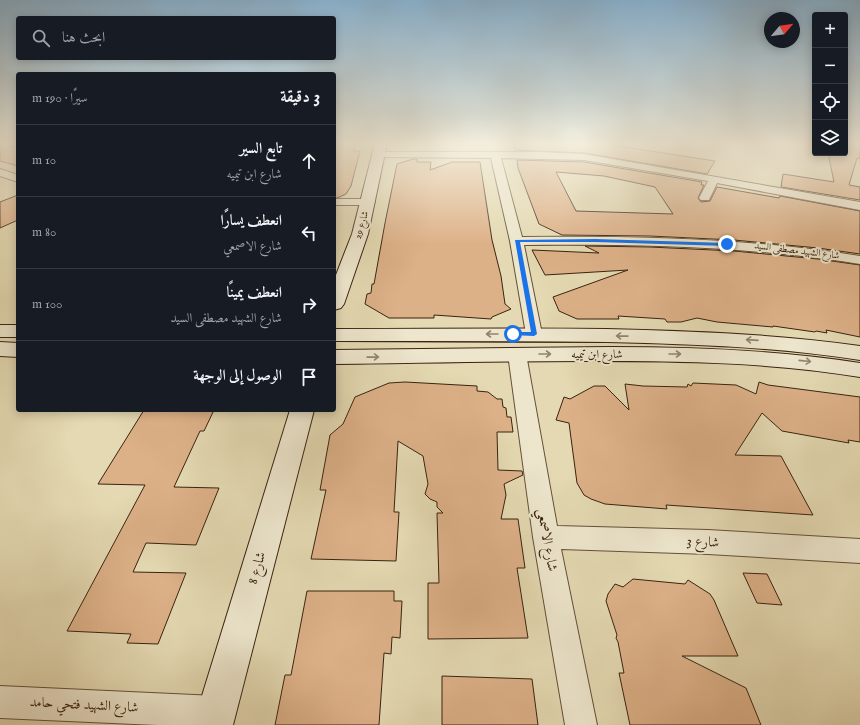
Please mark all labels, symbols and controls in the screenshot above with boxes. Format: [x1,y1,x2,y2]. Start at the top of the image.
north arrow [764,12,800,48]
map controls [812,12,848,156]
button: + [812,12,848,48]
search box [16,16,336,60]
icon: search [30,27,52,49]
text: ابحث هنا [62,28,105,47]
button: − [812,48,848,84]
button: locate [812,84,848,120]
text: 3 دقيقة [280,87,320,108]
text: سيرًا · 190 m [32,90,88,107]
button: layers [812,120,848,156]
text: تابع السير [240,139,282,158]
icon: ahead [298,150,320,172]
text: 10 m [32,152,56,169]
text: شارع ابن تيميه [226,166,282,183]
street label: شارع 29 [352,209,374,241]
text: انعطف يسارًا [220,211,282,230]
icon: left [298,222,320,244]
text: 80 m [32,224,56,241]
route end [718,235,736,253]
text: شارع الاصمعي [223,238,282,255]
street label: شارع الشهيد مصطفى السيد [753,239,841,265]
text: انعطف يمينًا [226,283,282,302]
icon: right [298,294,320,316]
text: 100 m [32,296,62,313]
text: شارع الشهيد مصطفى السيد [171,310,282,327]
route start [504,325,522,343]
one-way arrow [486,330,499,338]
one-way arrow [616,332,629,340]
one-way arrow [746,337,759,344]
street label: شارع ابن تيميه [571,347,623,365]
one-way arrow [538,350,551,358]
one-way arrow [668,350,681,358]
one-way arrow [366,353,379,361]
one-way arrow [798,357,811,365]
text: الوصول إلى الوجهة [193,366,282,385]
icon: arrive [298,366,320,388]
street label: شارع الاصمعي [529,507,561,573]
street label: شارع 3 [686,532,720,554]
street label: شارع 8 [244,550,272,587]
street label: شارع الشهيد فتحي حامد [29,693,139,720]

